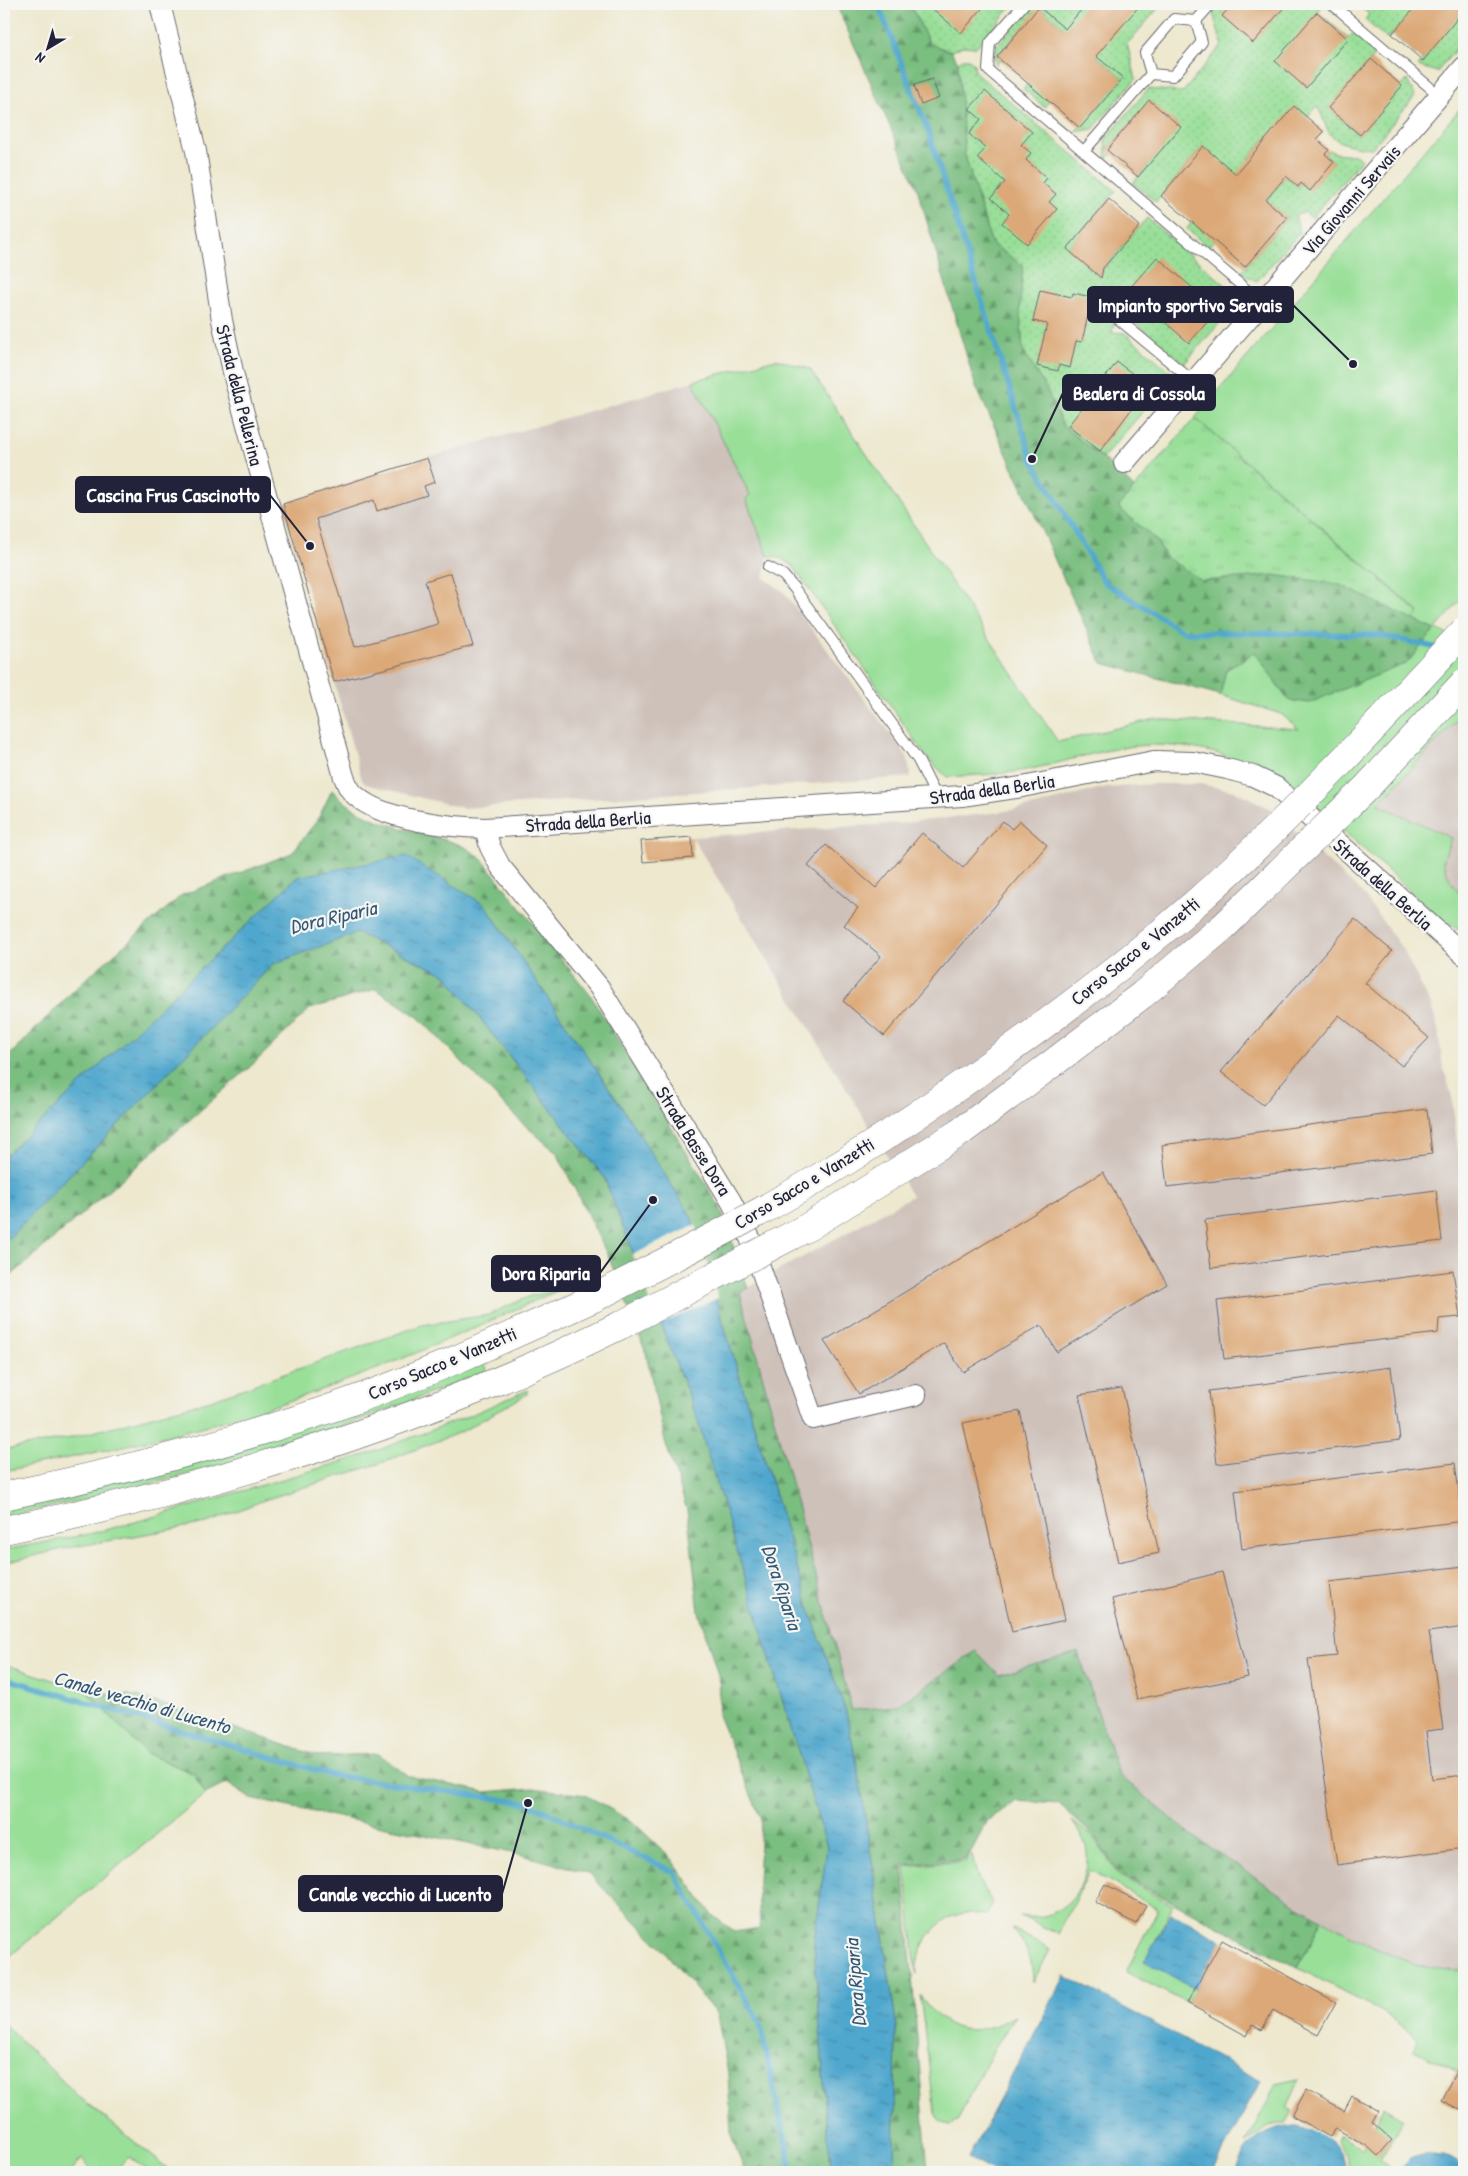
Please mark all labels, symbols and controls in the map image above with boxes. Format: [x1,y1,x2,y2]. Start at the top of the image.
north arrow [22,22,72,72]
text: N [30,49,48,68]
street label: Via Giovanni Servais [1296,139,1406,261]
callout: Impianto sportivo Servais [1088,287,1293,322]
text: Impianto sportivo Servais [1098,291,1283,319]
street label: Strada della Pellerina [210,322,270,469]
callout: Bealera di Cossola [1063,375,1215,410]
text: Bealera di Cossola [1073,379,1205,406]
callout: Cascina Frus Cascinotto [76,477,270,512]
text: Cascina Frus Cascinotto [86,481,260,508]
street label: Strada della Berlia [928,767,1056,811]
street label: Strada della Berlia [524,804,652,838]
street label: Strada della Berlia [1328,832,1439,936]
street label: Corso Sacco e Vanzetti [1065,891,1205,1011]
water label: Dora Riparia [287,893,381,941]
street label: Strada Basse Dora [650,1081,738,1201]
street label: Corso Sacco e Vanzetti [729,1131,879,1235]
callout: Dora Riparia [492,1256,600,1291]
text: Dora Riparia [502,1259,590,1287]
street label: Corso Sacco e Vanzetti [364,1320,520,1406]
water label: Dora Riparia [755,1541,810,1635]
water label: Canale vecchio di Lucento [51,1663,235,1740]
callout: Canale vecchio di Lucento [299,1876,502,1911]
text: Canale vecchio di Lucento [309,1880,491,1907]
water label: Dora Riparia [837,1936,873,2028]

